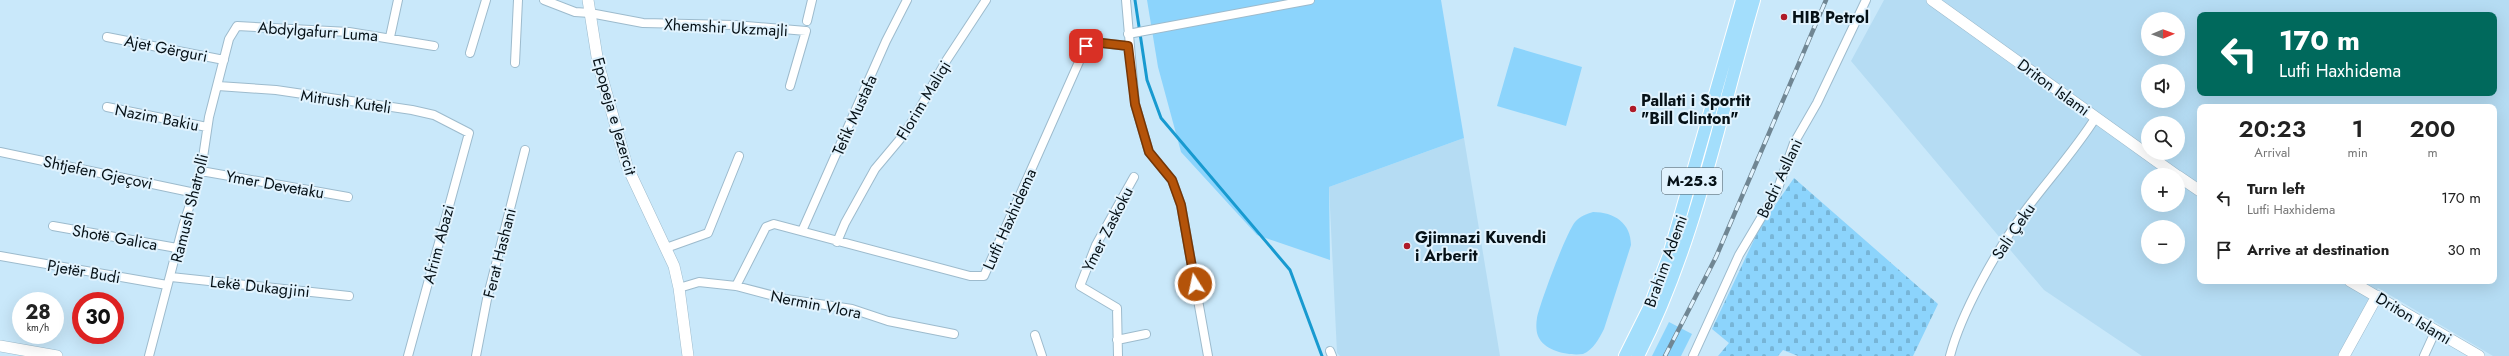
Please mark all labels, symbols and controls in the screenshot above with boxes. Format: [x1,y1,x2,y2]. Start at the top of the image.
place label: HIB Petrol [1792,6,1869,29]
marker: HIB Petrol [1779,12,1789,22]
north arrow [2141,12,2185,56]
map controls [2141,12,2185,264]
street label: Xhemshir Ukzmajli [663,13,789,42]
street label: Abdylgafurr Luma [257,16,379,47]
text: 170 m [2279,20,2360,61]
icon: left [2213,28,2265,80]
street label: Ajet Gërguri [122,29,210,68]
pin [1069,29,1103,63]
icon: arrive [1075,35,1097,57]
street label: Driton Islami [2013,53,2095,122]
street label: Epopeja e Jezercit [587,54,642,178]
street label: Florim Maliqi [891,56,956,144]
text: Lutfi Haxhidema [2279,58,2401,84]
button: sound [2141,64,2185,108]
street label: Tefik Mustafa [826,71,883,159]
street label: Mitrush Kuteli [299,84,393,119]
place label: Pallati i Sportit "Bill Clinton" [1641,89,1751,130]
street label: Nazim Bakiu [113,98,201,137]
marker: Pallati i Sportit "Bill Clinton" [1628,104,1638,114]
text: 20:23 [2239,111,2306,146]
text: 1 [2352,111,2364,146]
text: 200 [2409,111,2455,146]
button: search [2141,116,2185,160]
street label: Bedri Asllani [1751,135,1808,222]
text: Arrival [2254,143,2290,162]
text: min [2348,143,2368,162]
text: m [2427,143,2438,162]
street label: Shtjefen Gjeçovi [41,150,155,195]
street label: Ramush Shatrolli [165,151,214,265]
street label: Ymer Devetaku [224,165,326,204]
street label: Lutfi Haxhidema [977,165,1042,273]
road number: M-25.3 [1662,168,1722,194]
button: + [2141,168,2185,212]
text: Turn left [2247,178,2305,200]
street label: Ymer Zaskoku [1076,183,1139,276]
icon: left [2213,187,2235,209]
text: 170 m [2441,187,2481,209]
street label: Sali Çeku [1986,198,2041,264]
text: Lutfi Haxhidema [2247,200,2335,219]
street label: Afrim Abazi [417,202,460,286]
street label: Ferat Hashani [477,206,522,300]
street label: Brahim Ademi [1638,212,1693,310]
street label: Shotë Galica [71,219,159,256]
button: − [2141,220,2185,264]
place label: Gjimnazi Kuvendi i Arberit [1415,226,1546,267]
icon: arrive [2213,239,2235,261]
text: Arrive at destination [2247,239,2389,261]
text: 30 m [2448,239,2481,261]
marker: Gjimnazi Kuvendi i Arberit [1402,241,1412,251]
street label: Pjetër Budi [45,254,122,289]
position arrow [1174,263,1216,305]
street label: Lekë Dukagjini [209,270,311,303]
street label: Nermin Vlora [768,284,863,325]
street label: Driton Islami [2372,287,2456,350]
speed limit sign: 30 [72,292,124,344]
text: 28 [25,298,51,327]
text: km/h [27,320,49,335]

